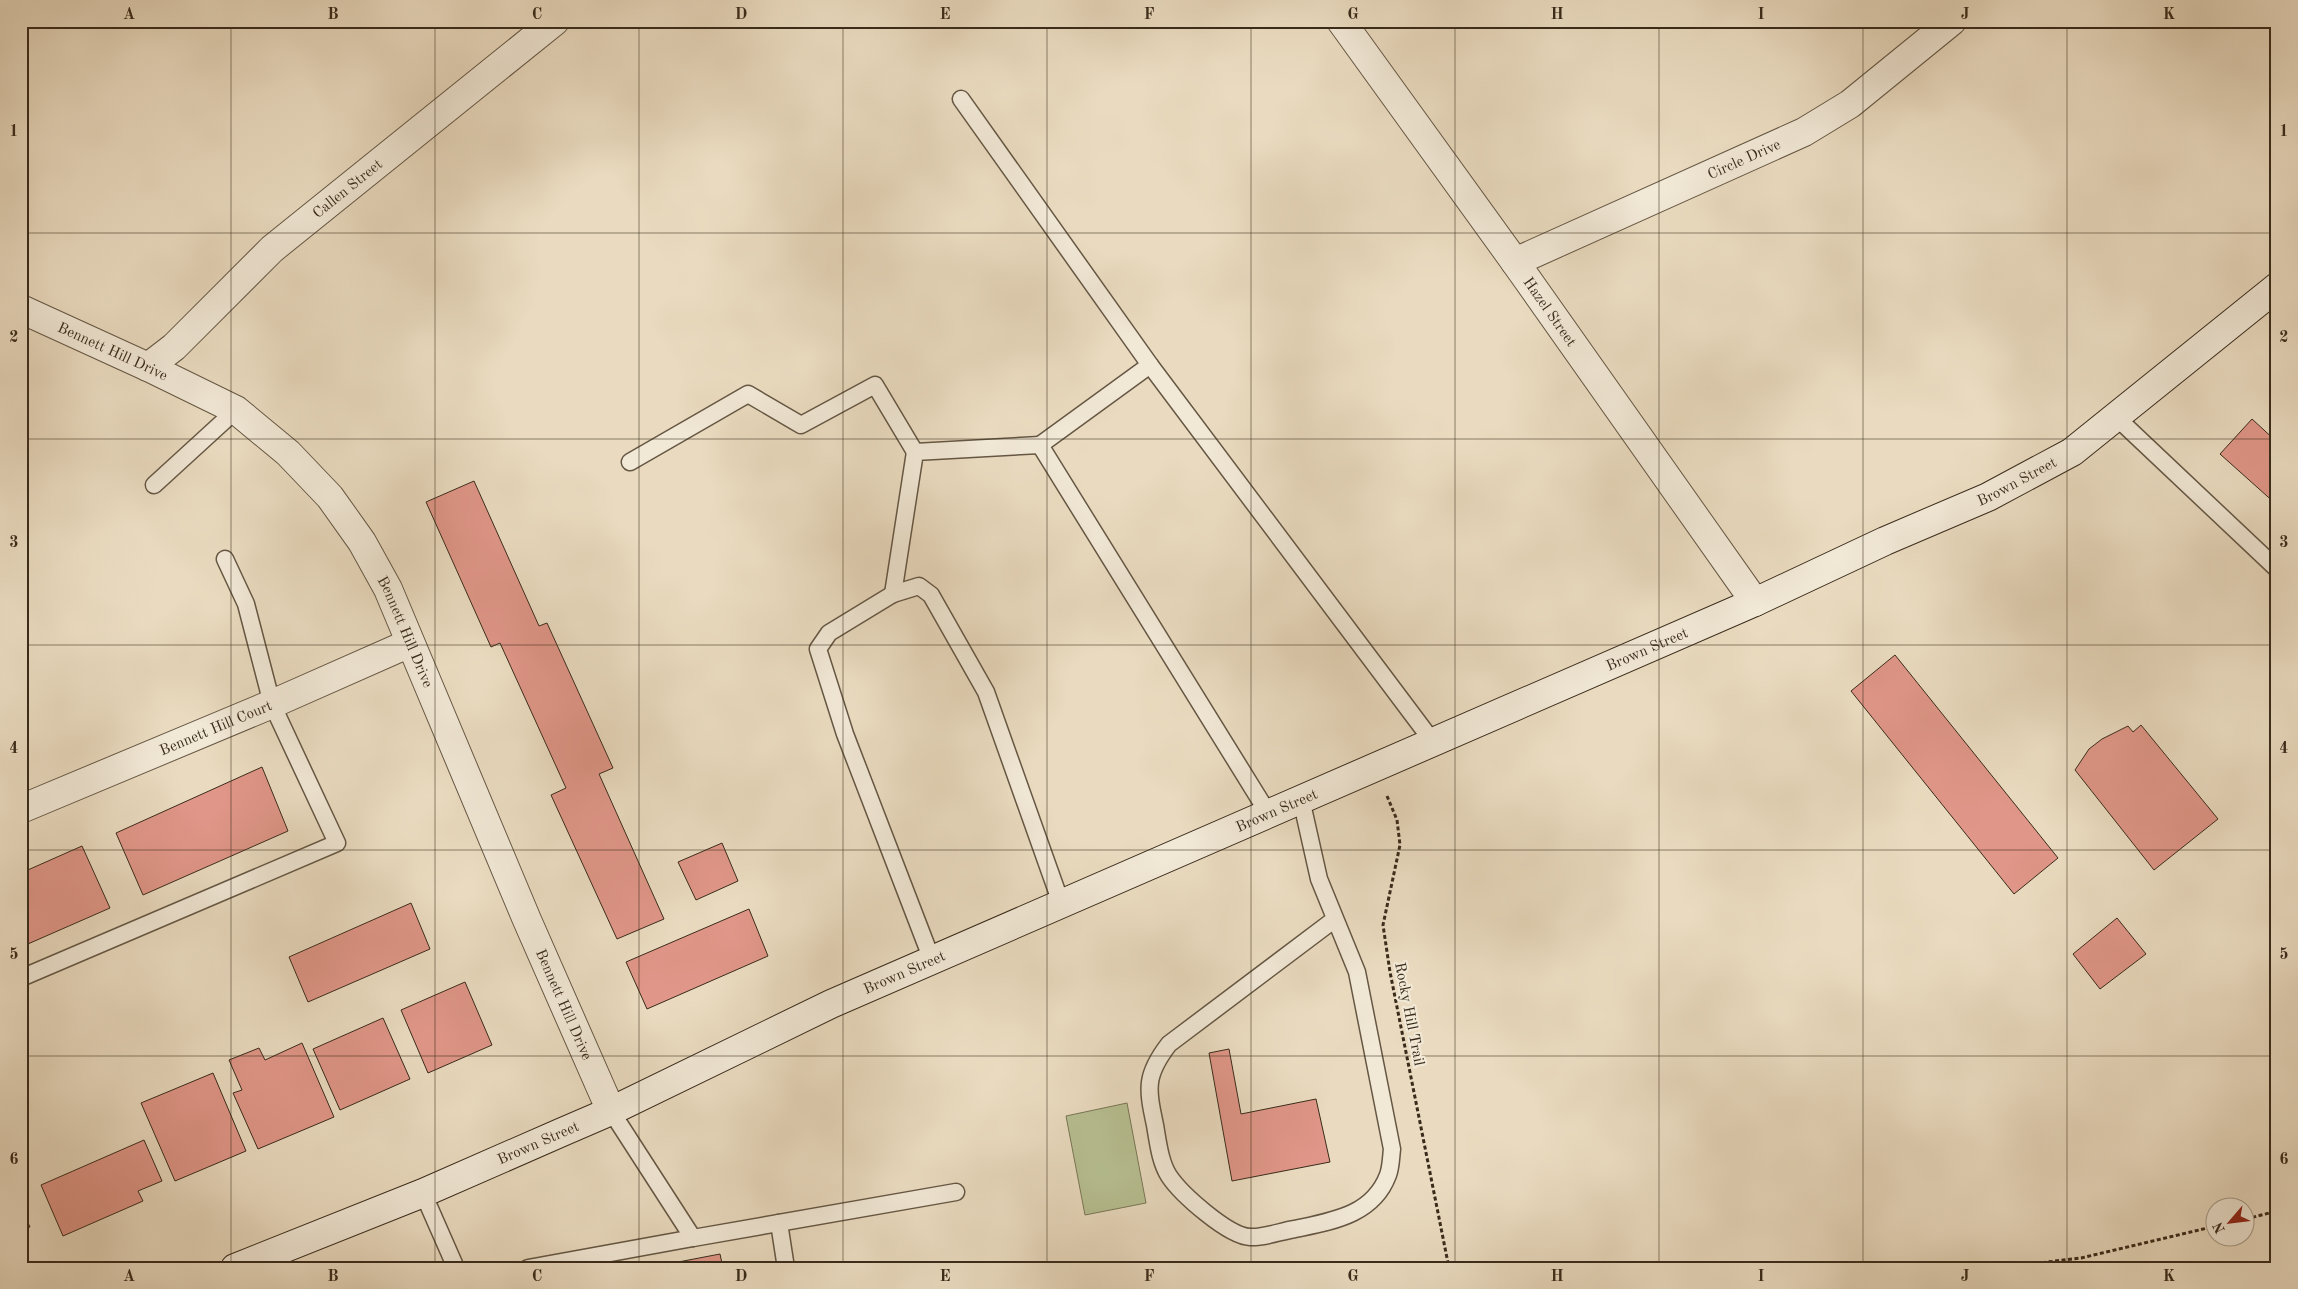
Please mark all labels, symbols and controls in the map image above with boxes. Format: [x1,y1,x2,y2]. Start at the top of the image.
text: A [123,7,135,23]
text: B [327,7,339,23]
text: C [532,7,542,23]
text: D [735,7,747,23]
text: E [939,7,951,23]
text: F [1144,7,1155,23]
text: G [1347,7,1359,23]
text: H [1550,7,1564,23]
text: I [1757,7,1765,23]
text: J [1961,7,1970,23]
text: K [2163,7,2175,23]
text: 1 [9,124,19,140]
text: 1 [2279,124,2289,140]
street label: Circle Drive [1706,138,1783,183]
street label: Callen Street [311,157,386,222]
street label: Hazel Street [1519,275,1578,350]
street label: Bennett Hill Drive [55,321,170,384]
text: 2 [9,330,19,346]
text: 2 [2279,330,2289,346]
street label: Brown Street [1975,456,2060,510]
text: 3 [9,535,19,551]
text: 3 [2279,535,2289,551]
street label: Bennett Hill Drive [374,574,435,690]
street label: Brown Street [1604,626,1691,675]
street label: Bennett Hill Court [158,699,275,759]
text: 4 [9,741,19,757]
text: 4 [2279,741,2289,757]
street label: Brown Street [1234,787,1320,836]
text: 5 [9,947,19,963]
street label: Bennett Hill Drive [532,947,594,1063]
text: 5 [2279,947,2289,963]
street label: Brown Street [862,949,948,998]
street label: Rocky Hill Trail [1391,961,1426,1067]
street label: Brown Street [496,1120,582,1168]
text: 6 [9,1152,19,1168]
text: 6 [2279,1152,2289,1168]
north arrow [2206,1196,2256,1246]
text: N [2211,1219,2228,1236]
text: A [123,1269,135,1285]
text: B [327,1269,339,1285]
text: C [532,1269,542,1285]
text: D [735,1269,747,1285]
text: E [939,1269,951,1285]
text: F [1144,1269,1155,1285]
text: G [1347,1269,1359,1285]
text: H [1550,1269,1564,1285]
text: I [1757,1269,1765,1285]
text: J [1961,1269,1970,1285]
text: K [2163,1269,2175,1285]

